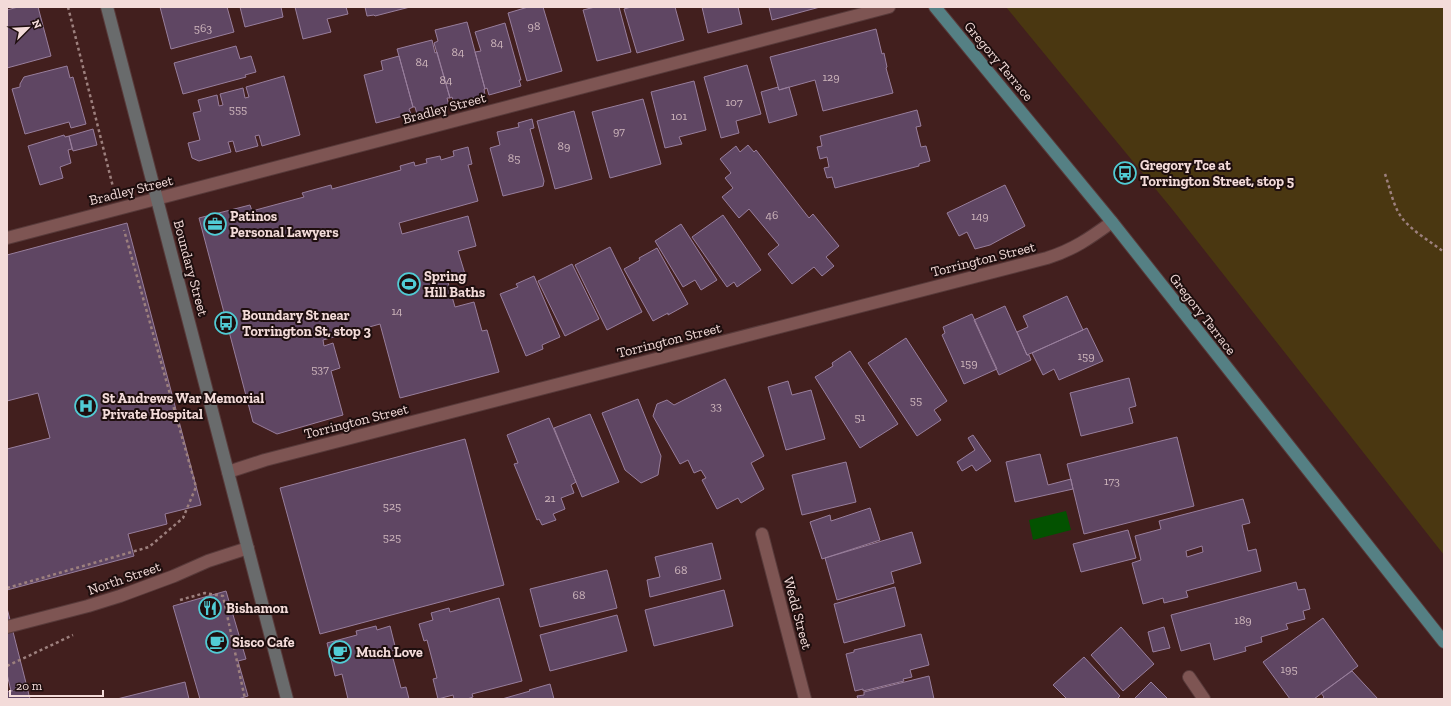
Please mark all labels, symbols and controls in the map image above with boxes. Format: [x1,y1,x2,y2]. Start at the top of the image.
north arrow [8,8,48,48]
text: N [29,18,45,31]
street label: Gregory Terrace [960,18,1037,105]
house number: 98 [528,19,540,33]
house number: 563 [194,21,212,35]
house number: 84 [491,36,504,50]
house number: 84 [452,45,465,59]
house number: 84 [416,55,429,69]
house number: 129 [822,70,840,84]
house number: 84 [440,73,453,87]
street label: Bradley Street [401,89,489,128]
house number: 107 [725,95,743,109]
house number: 555 [229,102,247,116]
house number: 101 [671,109,687,123]
house number: 97 [613,124,625,138]
house number: 89 [558,139,570,153]
house number: 85 [508,151,520,165]
place label: Gregory Tce at Torrington Street, stop 5 [1140,157,1294,190]
bus stop icon: Gregory Tce at Torrington Street, stop 5 [1112,160,1138,186]
street label: Bradley Street [87,172,176,209]
place label: Patinos Personal Lawyers [230,208,339,241]
house number: 46 [766,208,778,222]
house number: 149 [971,209,989,223]
office icon: Patinos Personal Lawyers [202,211,228,237]
street label: Boundary Street [170,218,212,319]
street label: Torrington Street [929,238,1038,281]
place label: Spring Hill Baths [424,268,486,301]
street label: Gregory Terrace [1166,270,1240,359]
sports icon: Spring Hill Baths [396,271,422,297]
house number: 14 [391,304,403,318]
place label: Boundary St near Torrington St, stop 3 [242,307,371,340]
bus stop icon: Boundary St near Torrington St, stop 3 [213,310,239,336]
street label: Torrington Street [615,319,724,362]
house number: 159 [1077,349,1095,363]
house number: 159 [960,356,978,370]
house number: 537 [311,362,329,376]
place label: St Andrews War Memorial Private Hospital [102,390,264,423]
hospital icon: St Andrews War Memorial Private Hospital [73,393,99,419]
house number: 55 [910,393,922,407]
house number: 33 [710,399,722,413]
street label: Torrington Street [302,400,411,443]
house number: 51 [855,410,866,424]
house number: 173 [1104,474,1120,488]
house number: 21 [545,491,556,505]
house number: 525 [383,499,401,513]
house number: 525 [383,530,401,544]
street label: North Street [85,558,164,599]
house number: 68 [675,563,687,577]
street label: Wedd Street [780,575,816,652]
house number: 68 [573,588,585,602]
restaurant icon: Bishamon [197,595,223,621]
place label: Bishamon [226,600,289,617]
house number: 189 [1234,613,1252,627]
cafe icon: Sisco Cafe [204,629,230,655]
place label: Sisco Cafe [232,634,295,651]
cafe icon: Much Love [327,639,353,665]
place label: Much Love [356,644,423,661]
house number: 195 [1280,662,1298,676]
scale bar [10,672,103,698]
text: 20 m [16,679,43,693]

